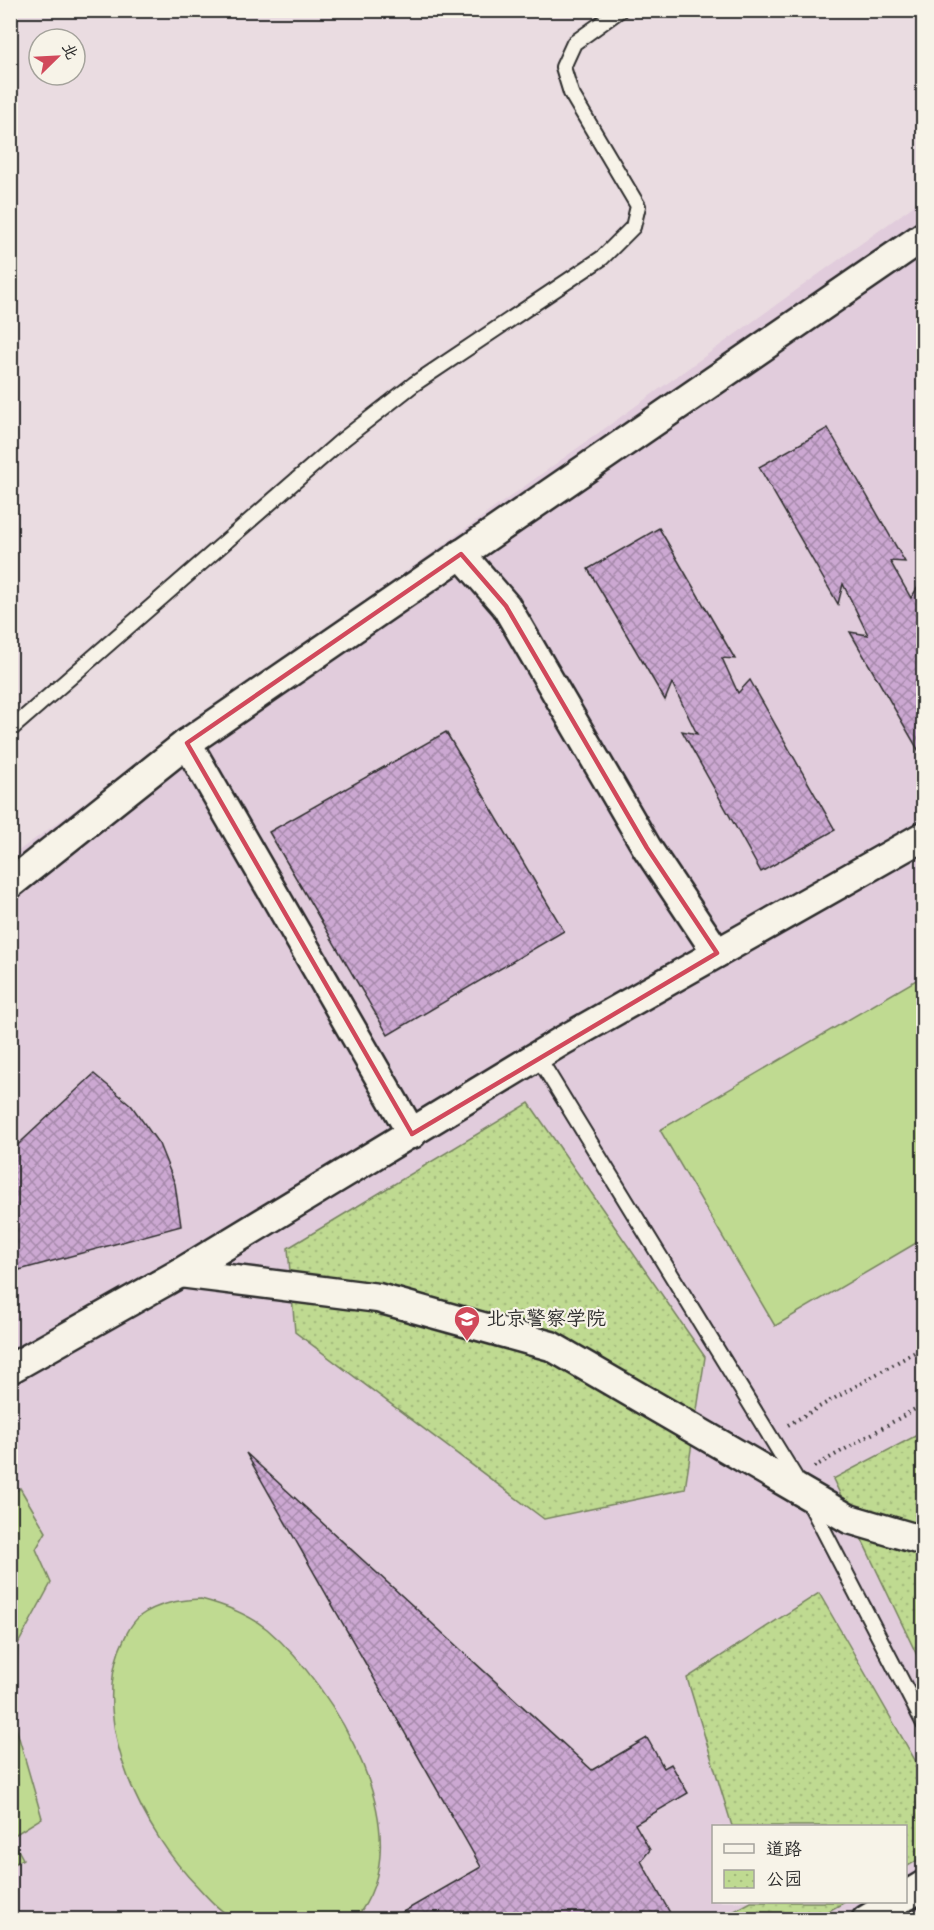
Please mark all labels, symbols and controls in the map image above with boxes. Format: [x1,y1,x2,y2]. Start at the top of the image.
north arrow [27,27,87,87]
text: 北 [56,40,82,63]
school or university icon: 北京警察学院 [452,1304,482,1342]
place label: 北京警察学院 [486,1306,606,1333]
legend [712,1825,907,1903]
text: 道路 [766,1838,802,1862]
text: 公园 [766,1868,802,1892]

